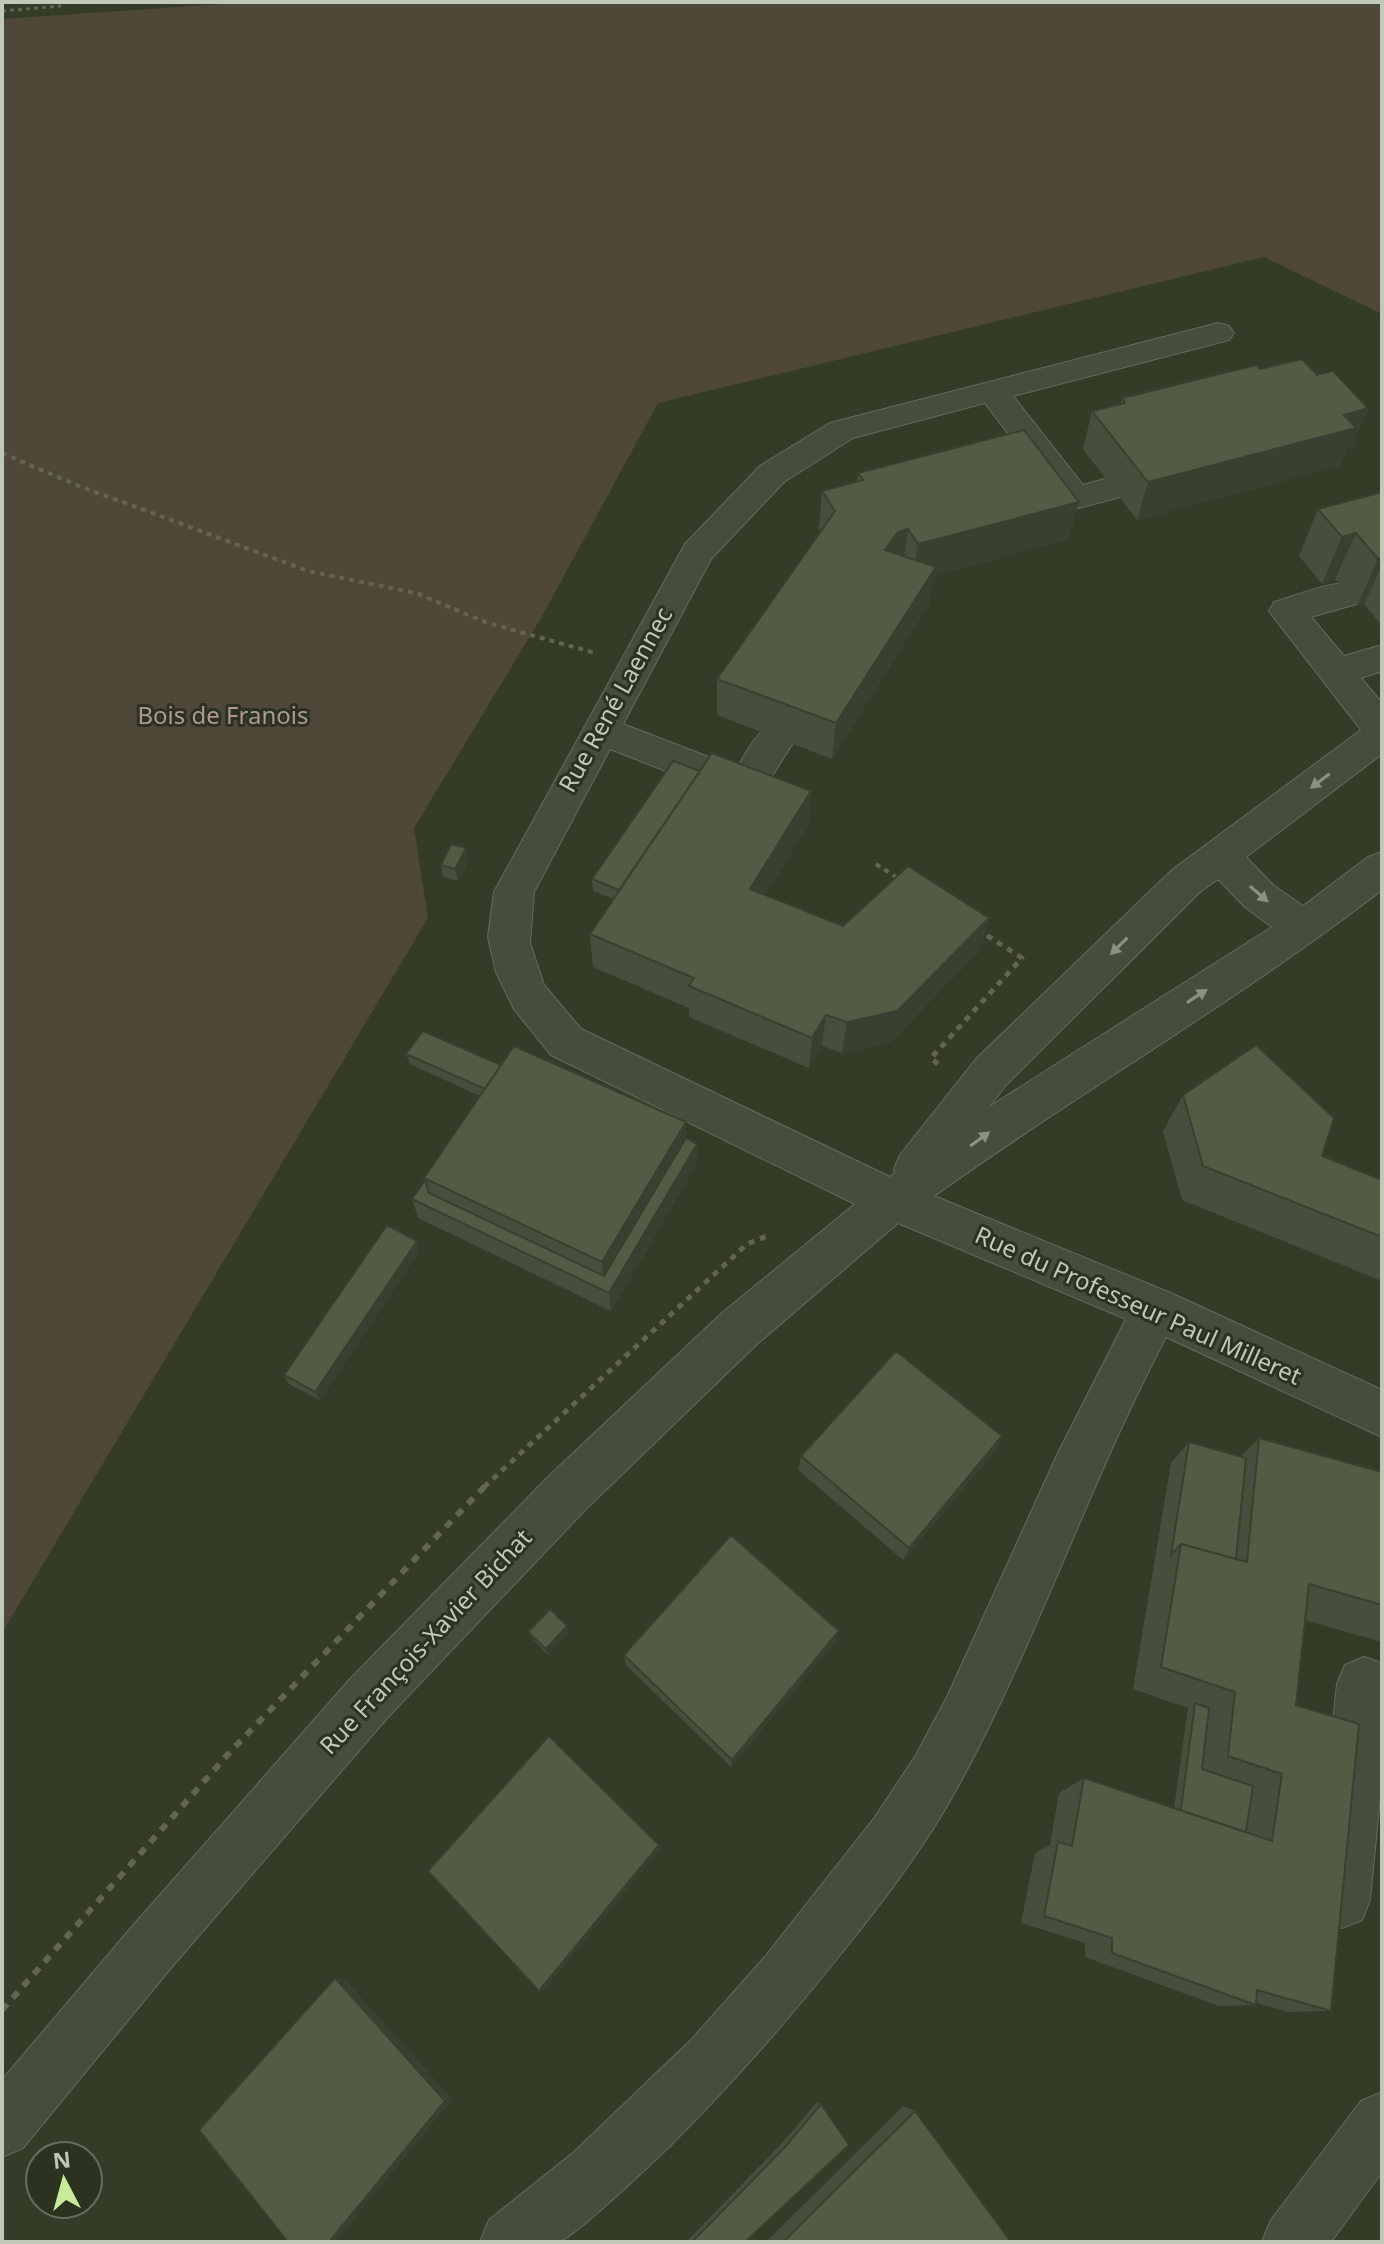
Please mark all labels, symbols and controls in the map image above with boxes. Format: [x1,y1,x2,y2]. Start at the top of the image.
street label: Rue René Laennec [550,601,679,798]
park label: Bois de Franois [138,698,308,731]
one-way arrow [1309,773,1330,788]
one-way arrow [1250,885,1269,903]
one-way arrow [1110,936,1129,955]
one-way arrow [1186,989,1208,1004]
one-way arrow [969,1132,990,1147]
street label: Rue du Professeur Paul Milleret [970,1218,1307,1392]
street label: Rue François-Xavier Bichat [312,1521,538,1761]
north arrow [24,2140,104,2220]
text: N [51,2143,72,2175]

